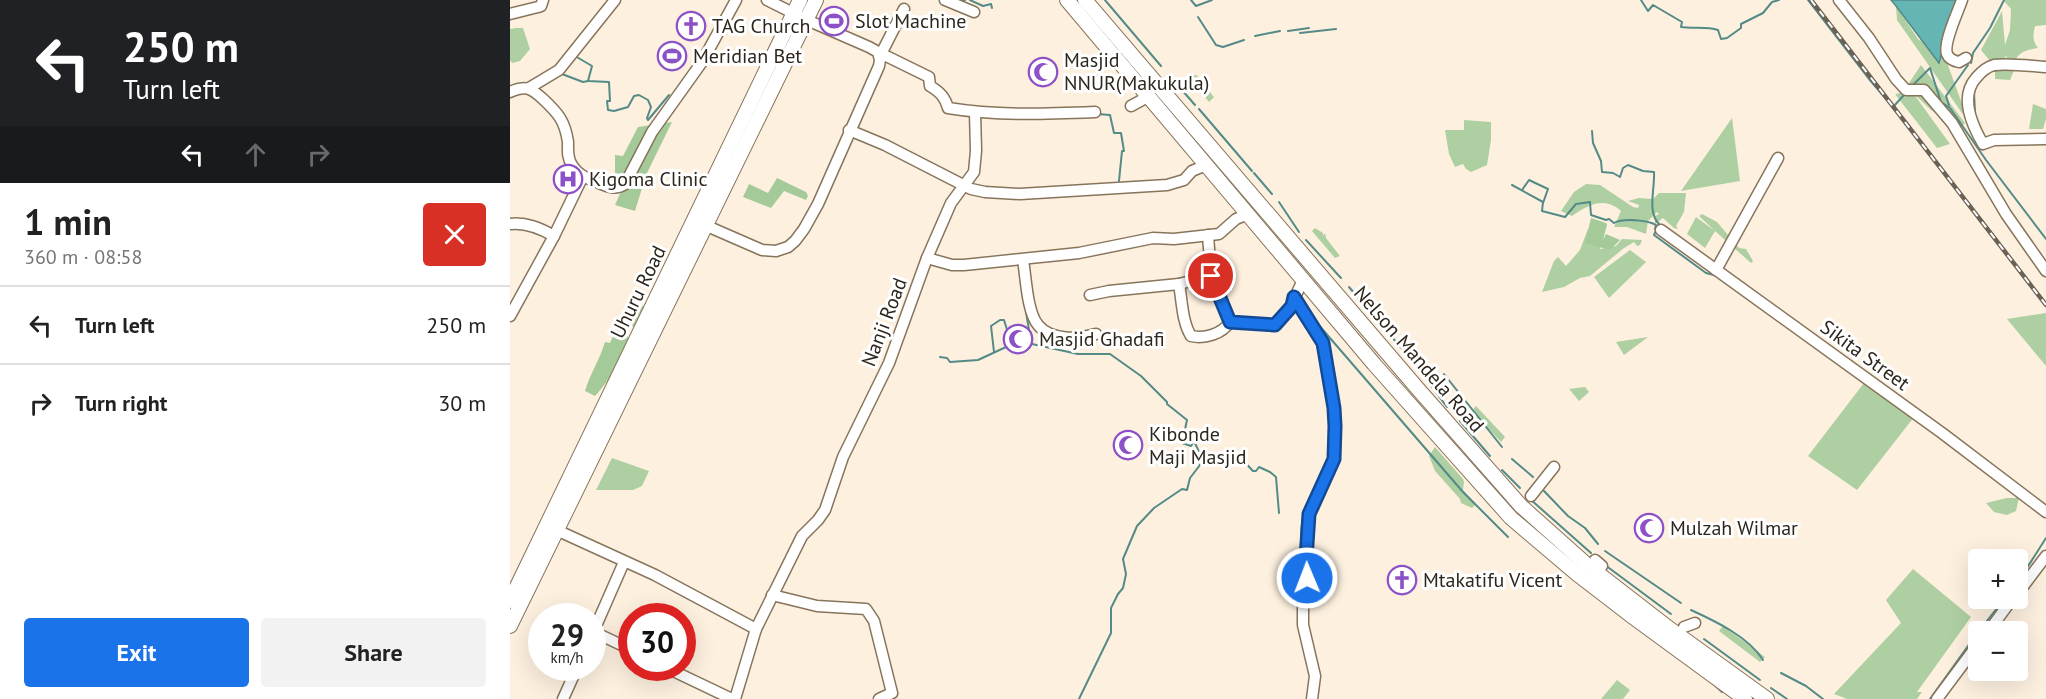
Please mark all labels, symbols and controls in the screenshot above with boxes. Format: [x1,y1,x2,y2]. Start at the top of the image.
sports icon: Slot Machine [818,5,850,37]
place label: Slot Machine [855,8,966,34]
church icon: TAG Church [675,10,707,42]
place label: TAG Church [712,13,810,39]
text: 250 m [123,19,239,74]
icon: left [24,24,102,102]
sports icon: Meridian Bet [656,40,688,72]
place label: Meridian Bet [693,43,802,69]
place label: Masjid NNUR(Makukula) [1064,47,1209,96]
mosque icon: Masjid NNUR(Makukula) [1027,56,1059,88]
text: Turn left [123,72,220,106]
icon: left [176,138,209,171]
icon: ahead [239,138,272,171]
icon: right [302,138,335,171]
hospital icon: Kigoma Clinic [552,163,584,195]
place label: Kigoma Clinic [589,166,707,192]
text: 1 min [24,198,112,245]
button: close [423,203,486,266]
street label: Uhuru Road [604,241,672,343]
text: 360 m · 08:58 [24,244,142,270]
pin [1185,250,1236,301]
icon: arrive [1194,259,1227,292]
street label: Nanji Road [855,274,913,370]
street label: Nelson Mandela Road [1348,280,1490,438]
icon: left [24,309,57,342]
text: Turn left [75,311,155,339]
text: 250 m [426,311,486,339]
street label: Sikita Street [1815,314,1915,396]
mosque icon: Masjid Ghadafi [1002,323,1034,355]
place label: Masjid Ghadafi [1039,326,1165,352]
icon: right [24,387,57,420]
text: Turn right [75,389,167,417]
text: 30 m [438,389,486,417]
place label: Kibonde Maji Masjid [1149,421,1246,470]
mosque icon: Kibonde Maji Masjid [1112,429,1144,461]
mosque icon: Mulzah Wilmar [1633,512,1665,544]
place label: Mulzah Wilmar [1670,515,1798,541]
position arrow [1275,546,1339,610]
map controls [1968,549,2028,681]
button: + [1968,549,2028,609]
church icon: Mtakatifu Vicent [1386,564,1418,596]
place label: Mtakatifu Vicent [1423,567,1562,593]
speed limit sign: 30 [618,603,696,681]
text: 29 [550,615,584,654]
button: Exit [24,618,249,687]
button: Share [261,618,486,687]
button: − [1968,621,2028,681]
text: km/h [551,648,583,667]

